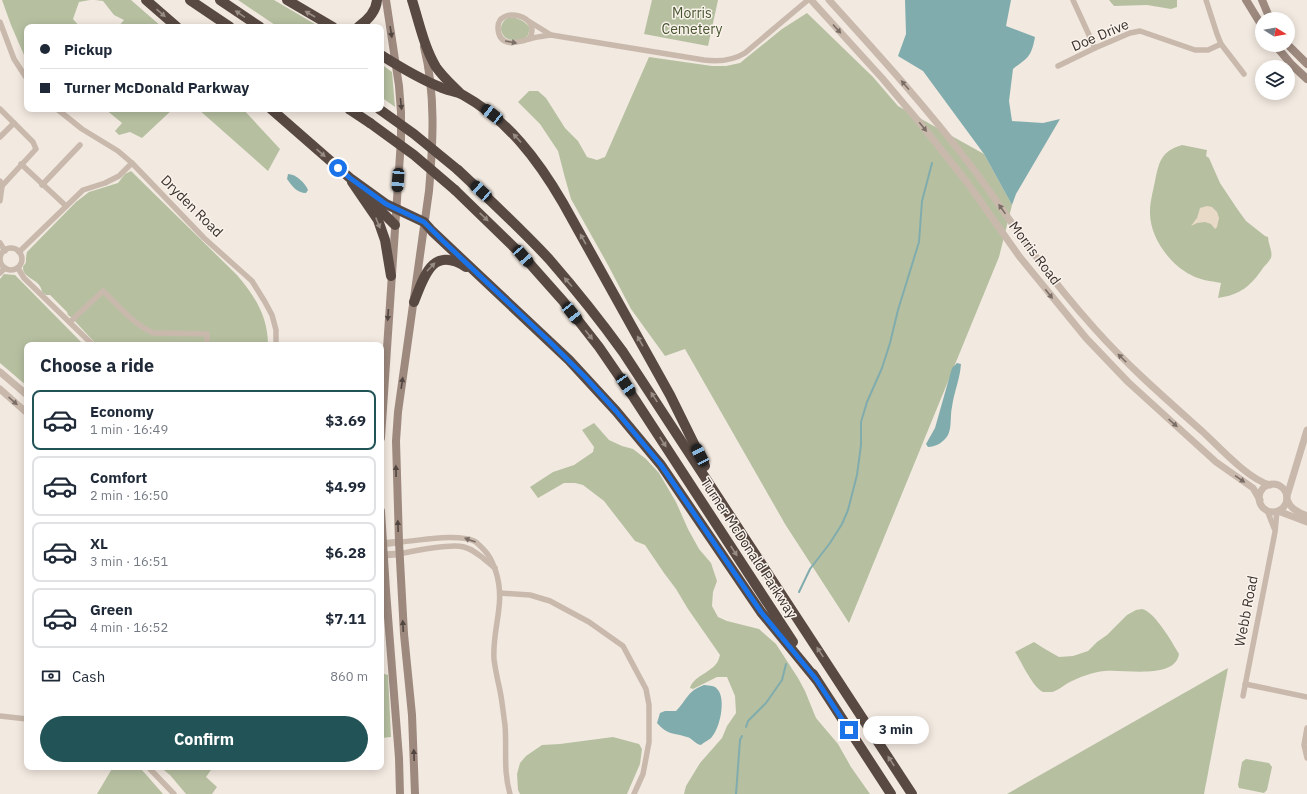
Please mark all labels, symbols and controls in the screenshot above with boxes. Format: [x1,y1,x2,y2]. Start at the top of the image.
park label: Morris Cemetery [661,4,723,38]
one-way arrow [156,9,167,18]
one-way arrow [234,10,246,17]
one-way arrow [304,10,316,17]
north arrow [1255,12,1295,52]
map controls [1255,12,1295,100]
street label: Doe Drive [1069,15,1132,55]
one-way arrow [833,24,842,34]
one-way arrow [388,26,394,38]
one-way arrow [504,39,517,45]
text: Pickup [64,40,112,59]
button: layers [1255,60,1295,100]
text: Turner McDonald Parkway [64,78,249,97]
one-way arrow [901,80,910,90]
one-way arrow [397,98,404,110]
car [479,102,505,126]
one-way arrow [919,121,927,132]
one-way arrow [513,133,522,142]
one-way arrow [316,148,325,157]
route start [329,159,347,177]
car [391,168,405,192]
street label: Dryden Road [157,171,227,241]
car [468,179,494,203]
one-way arrow [998,203,1006,214]
one-way arrow [479,212,489,222]
one-way arrow [376,217,382,229]
street label: Morris Road [1005,218,1065,288]
one-way arrow [580,233,586,245]
car [511,243,535,269]
one-way arrow [426,262,436,272]
one-way arrow [564,276,573,287]
one-way arrow [1045,288,1054,299]
car [560,300,584,326]
one-way arrow [385,309,392,321]
one-way arrow [585,329,593,340]
one-way arrow [637,335,643,347]
one-way arrow [1117,353,1127,363]
text: Choose a ride [40,354,154,377]
car [614,372,638,398]
one-way arrow [399,377,405,389]
one-way arrow [650,392,658,402]
one-way arrow [8,396,18,406]
icon: car [42,402,78,438]
text: Economy [90,402,154,421]
text: $3.69 [325,411,366,430]
one-way arrow [1168,418,1178,428]
text: 1 min · 16:49 [90,421,168,438]
one-way arrow [659,436,667,447]
car [689,442,711,468]
one-way arrow [393,464,399,477]
icon: car [42,468,78,504]
text: Comfort [90,468,147,487]
street label: Turner McDonald Parkway [697,474,801,622]
one-way arrow [1235,475,1245,483]
text: $4.99 [325,477,366,496]
text: 2 min · 16:50 [90,487,168,504]
one-way arrow [395,519,401,532]
icon: car [42,534,78,570]
text: XL [90,534,108,553]
one-way arrow [464,537,476,543]
text: $6.28 [325,543,366,562]
one-way arrow [730,545,738,556]
text: 3 min · 16:51 [90,553,168,570]
street label: Webb Road [1230,574,1262,648]
icon: car [42,600,78,636]
text: Green [90,600,133,619]
text: $7.11 [325,609,366,628]
text: 4 min · 16:52 [90,619,168,636]
one-way arrow [400,620,407,632]
one-way arrow [816,647,824,657]
icon: cash [40,665,62,687]
text: Cash [72,667,105,686]
text: 860 m [330,668,368,685]
button: Confirm [40,716,368,762]
callout: 3 min [863,716,929,744]
route end [840,721,858,739]
text: 3 min [879,721,913,738]
one-way arrow [411,748,417,761]
one-way arrow [887,756,895,766]

